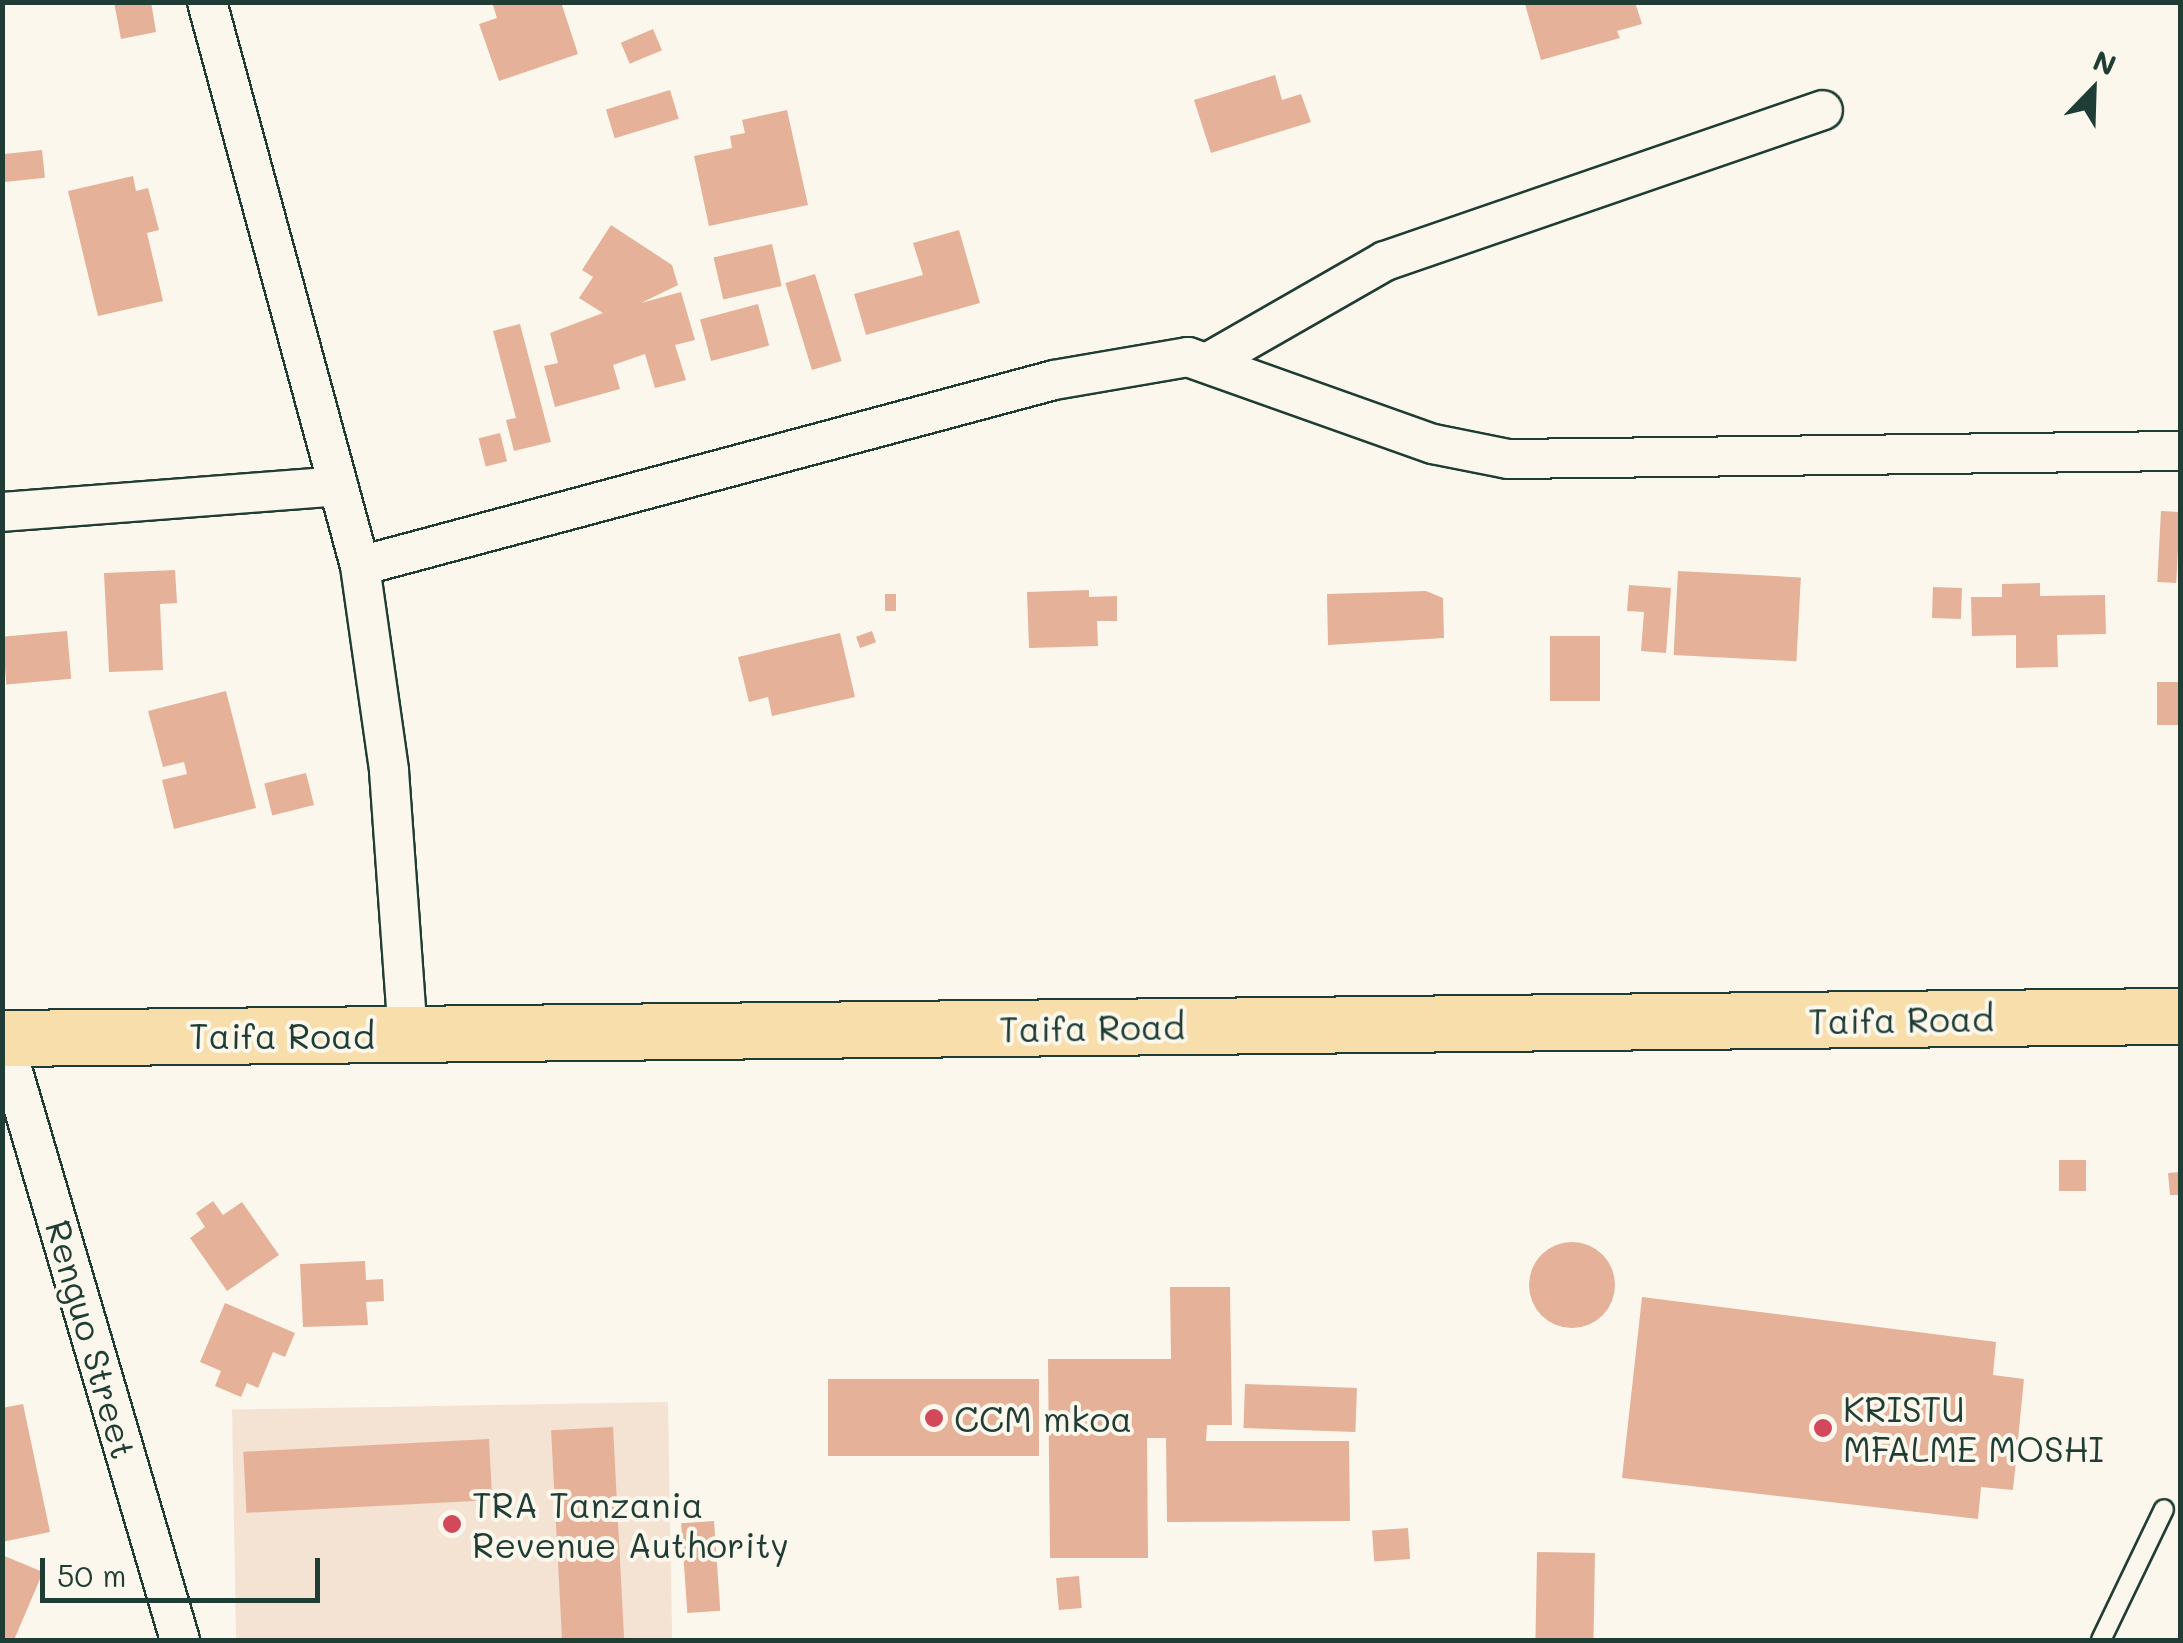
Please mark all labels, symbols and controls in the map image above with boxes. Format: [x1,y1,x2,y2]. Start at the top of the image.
north arrow [2043,40,2143,140]
text: N [2088,42,2122,83]
street label: Taifa Road [1808,996,1994,1042]
street label: Taifa Road [999,1004,1185,1050]
street label: Taifa Road [189,1014,375,1056]
street label: Renguo Street [38,1215,146,1463]
place label: KRISTU MFALME MOSHI [1843,1387,2104,1469]
place label: CCM mkoa [954,1397,1132,1439]
marker: CCM mkoa [923,1407,945,1429]
marker: KRISTU MFALME MOSHI [1812,1417,1834,1439]
place label: TRA Tanzania Revenue Authority [472,1483,789,1565]
marker: TRA Tanzania Revenue Authority [441,1513,463,1535]
scale bar [45,1538,325,1600]
text: 50 m [57,1555,127,1595]

